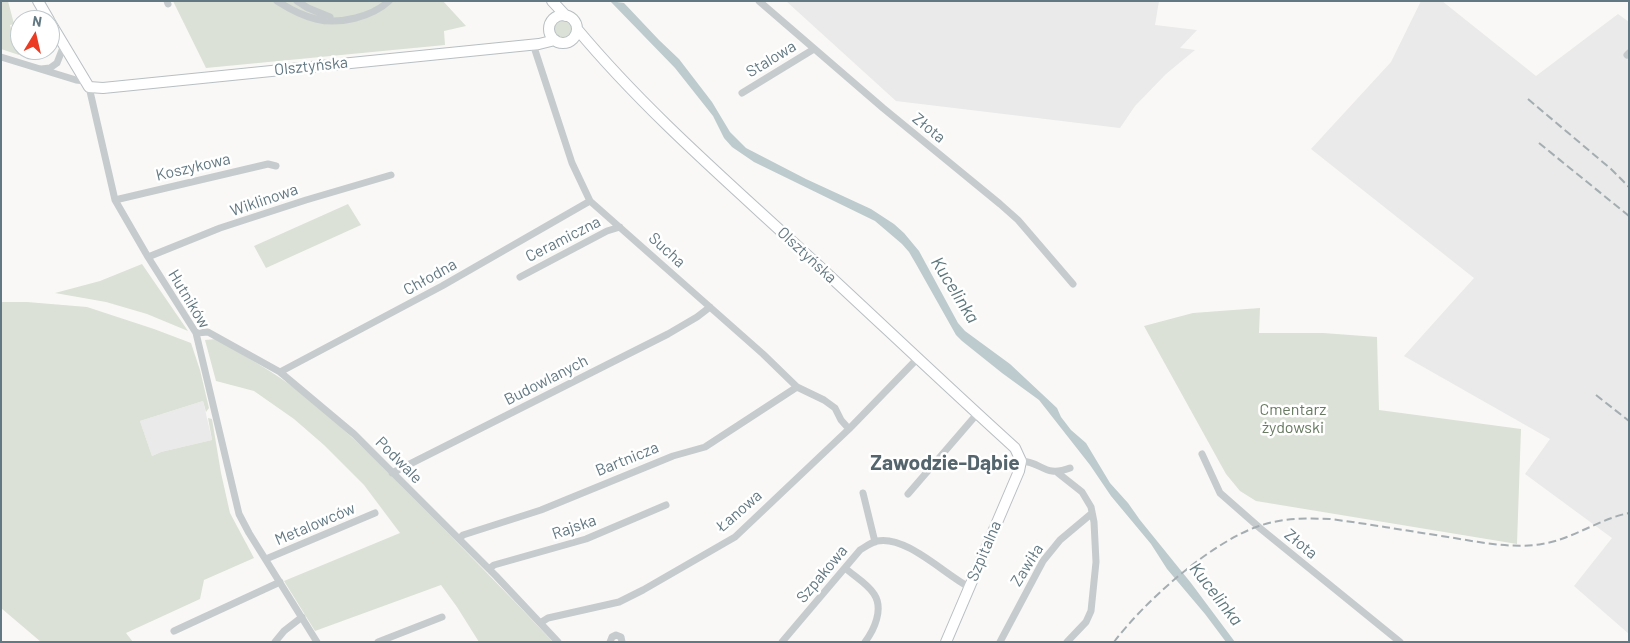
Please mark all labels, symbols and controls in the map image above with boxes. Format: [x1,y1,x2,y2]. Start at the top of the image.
north arrow [10,10,60,60]
text: N [31,12,43,30]
street label: Stalowa [743,37,799,81]
street label: Olsztyńska [273,53,349,79]
street label: Złota [909,109,949,147]
street label: Koszykowa [154,149,232,185]
street label: Wiklinowa [228,179,300,221]
street label: Ceramiczna [522,212,604,266]
street label: Olsztyńska [773,223,841,287]
street label: Sucha [645,228,689,272]
water label: Kucelinka [926,253,984,327]
street label: Chłodna [400,255,460,299]
street label: Hutników [164,266,214,332]
street label: Budowlanych [501,351,591,409]
park label: Cmentarz żydowski [1260,400,1326,438]
street label: Podwale [372,433,426,487]
street label: Bartnicza [593,438,661,480]
district label: Zawodzie-Dąbie [870,450,1020,476]
street label: Łanowa [712,486,766,536]
street label: Metalowców [272,499,358,549]
street label: Rajska [549,510,599,544]
street label: Szpitalna [963,518,1005,584]
street label: Złota [1281,525,1321,563]
street label: Zawiła [1007,540,1047,590]
street label: Szpakowa [792,541,852,607]
water label: Kucelinka [1185,558,1247,630]

